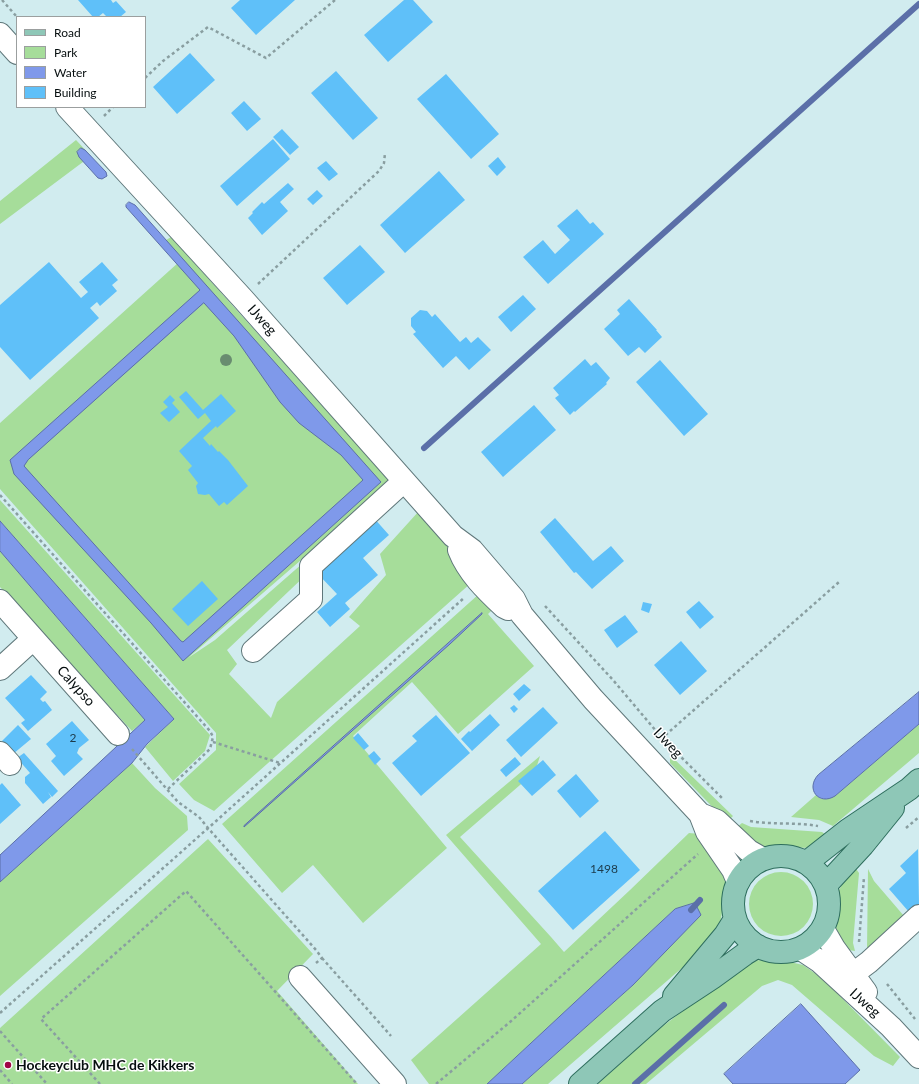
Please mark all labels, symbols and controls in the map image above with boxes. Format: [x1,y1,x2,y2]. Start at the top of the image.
legend [16,16,146,108]
text: Road [54,25,81,40]
text: Park [54,45,77,60]
text: Water [54,65,87,80]
text: Building [54,85,97,100]
street label: IJweg [244,301,280,339]
street label: Calypso [53,662,99,710]
street label: IJweg [650,724,686,762]
house number: 2 [70,731,76,745]
house number: 1498 [590,862,618,876]
street label: IJweg [846,985,884,1021]
place label: Hockeyclub MHC de Kikkers [16,1057,194,1073]
marker: Hockeyclub MHC de Kikkers [3,1060,13,1070]

